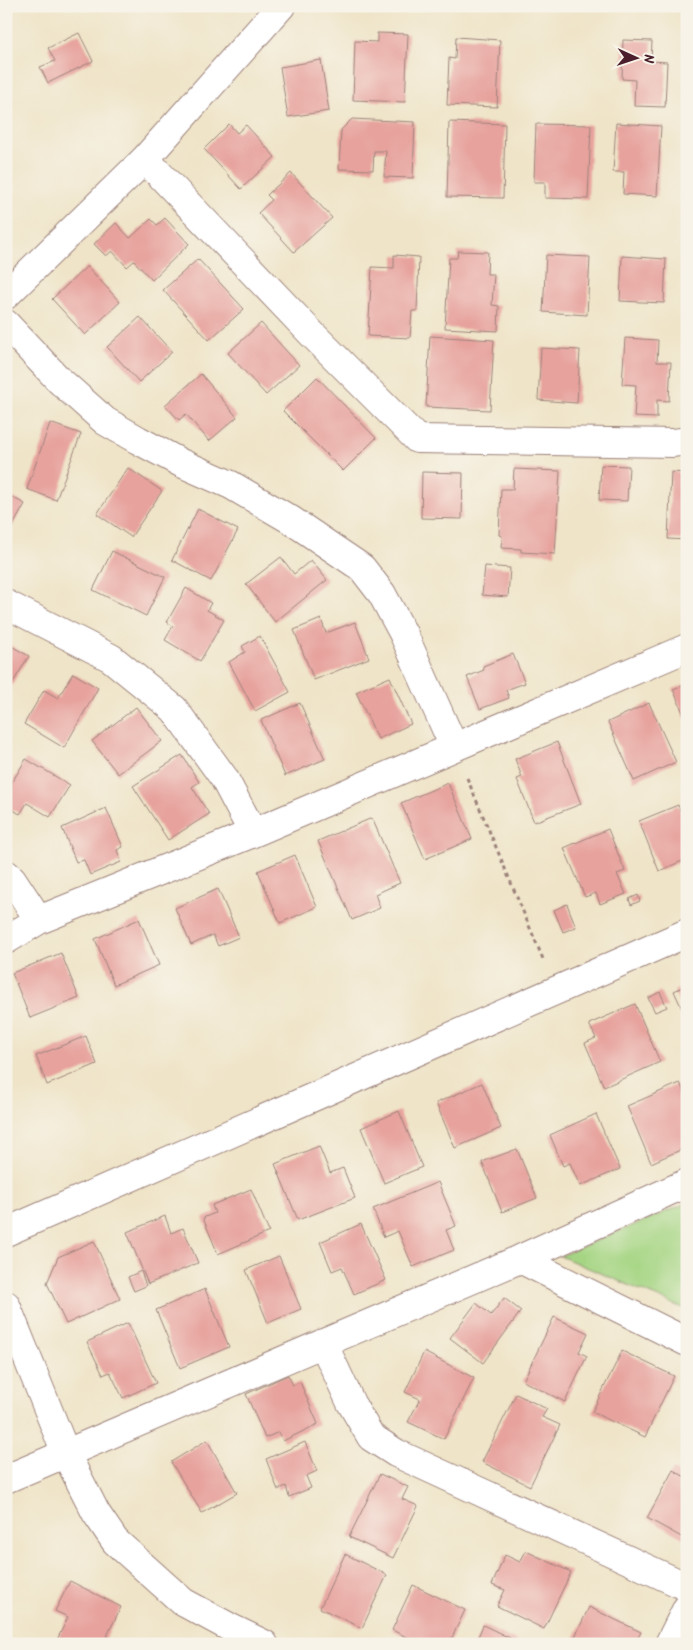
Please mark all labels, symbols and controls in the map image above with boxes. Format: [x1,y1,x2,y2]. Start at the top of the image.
north arrow [610,32,660,82]
text: N [637,54,659,64]

